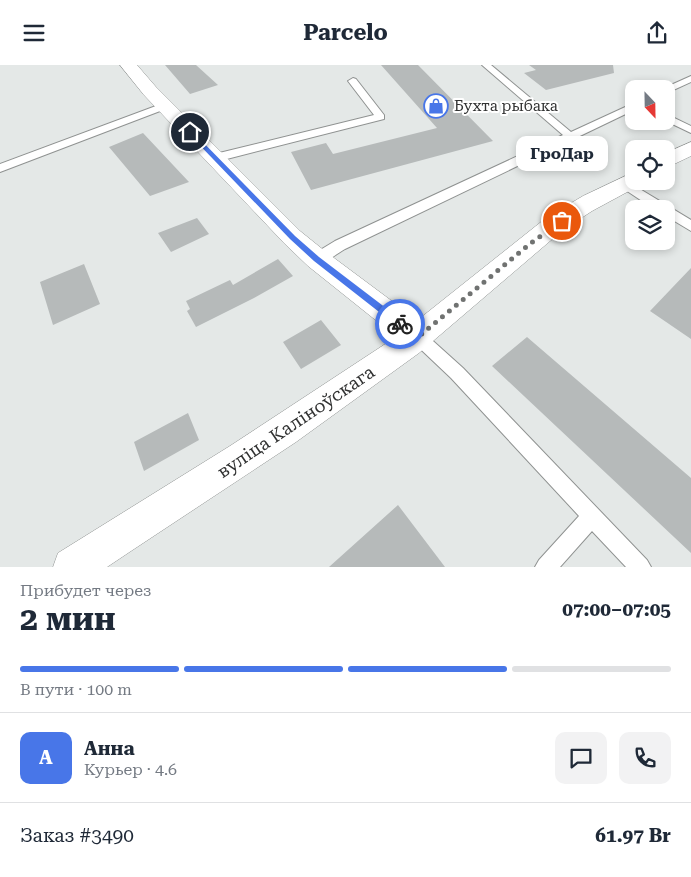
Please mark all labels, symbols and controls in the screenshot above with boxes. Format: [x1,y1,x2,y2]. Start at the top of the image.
icon: menu [20,19,48,47]
icon: share [643,19,671,47]
text: Parcelo [303,20,388,45]
north arrow [625,80,675,130]
map controls [625,80,675,250]
shop icon: Бухта рыбака [423,93,449,119]
place label: Бухта рыбака [454,97,558,115]
pin [169,111,211,153]
icon: home [176,118,204,146]
callout: ГроДар [516,136,608,171]
button: locate [625,140,675,190]
text: ГроДар [530,144,594,163]
pin [541,200,583,242]
button: layers [625,200,675,250]
icon: bag [548,207,576,235]
courier [375,299,425,349]
icon: bike [386,310,414,338]
street label: вуліца Каліноўскага [213,361,379,482]
text: Прибудет через [20,581,151,600]
text: 07:00–07:05 [562,598,671,621]
text: 2 мин [20,600,116,638]
text: В пути · 100 m [20,680,132,699]
button: chat [555,732,607,784]
button: phone [619,732,671,784]
text: Анна [84,737,135,760]
text: А [39,746,53,769]
text: Курьер · 4.6 [84,760,177,779]
text: Заказ #3490 [20,824,134,847]
text: 61.97 Br [595,824,671,847]

